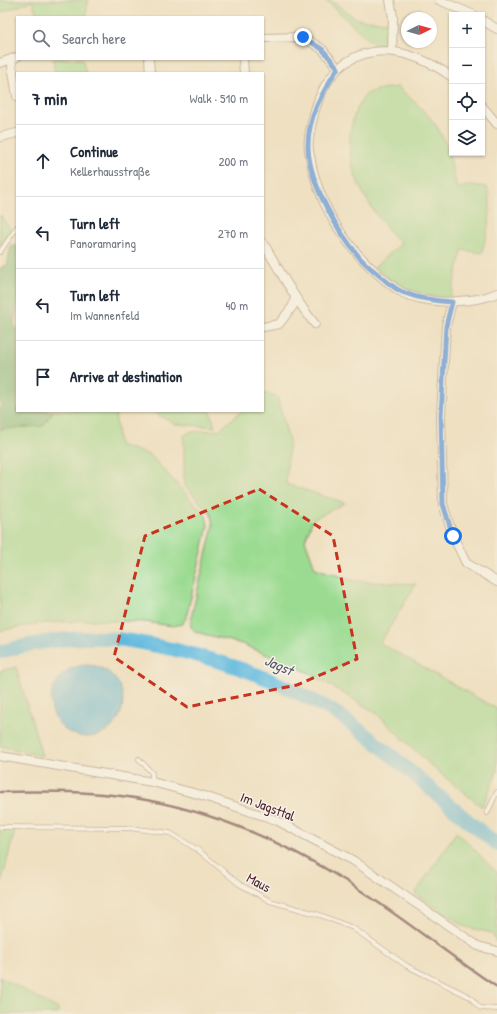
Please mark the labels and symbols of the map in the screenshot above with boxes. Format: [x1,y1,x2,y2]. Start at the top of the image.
north arrow [401,12,437,48]
route end [294,28,312,46]
route start [444,527,462,545]
water label: Jagst [261,650,299,682]
street label: Im Jagsttal [238,787,298,826]
street label: Maus [244,868,274,896]

